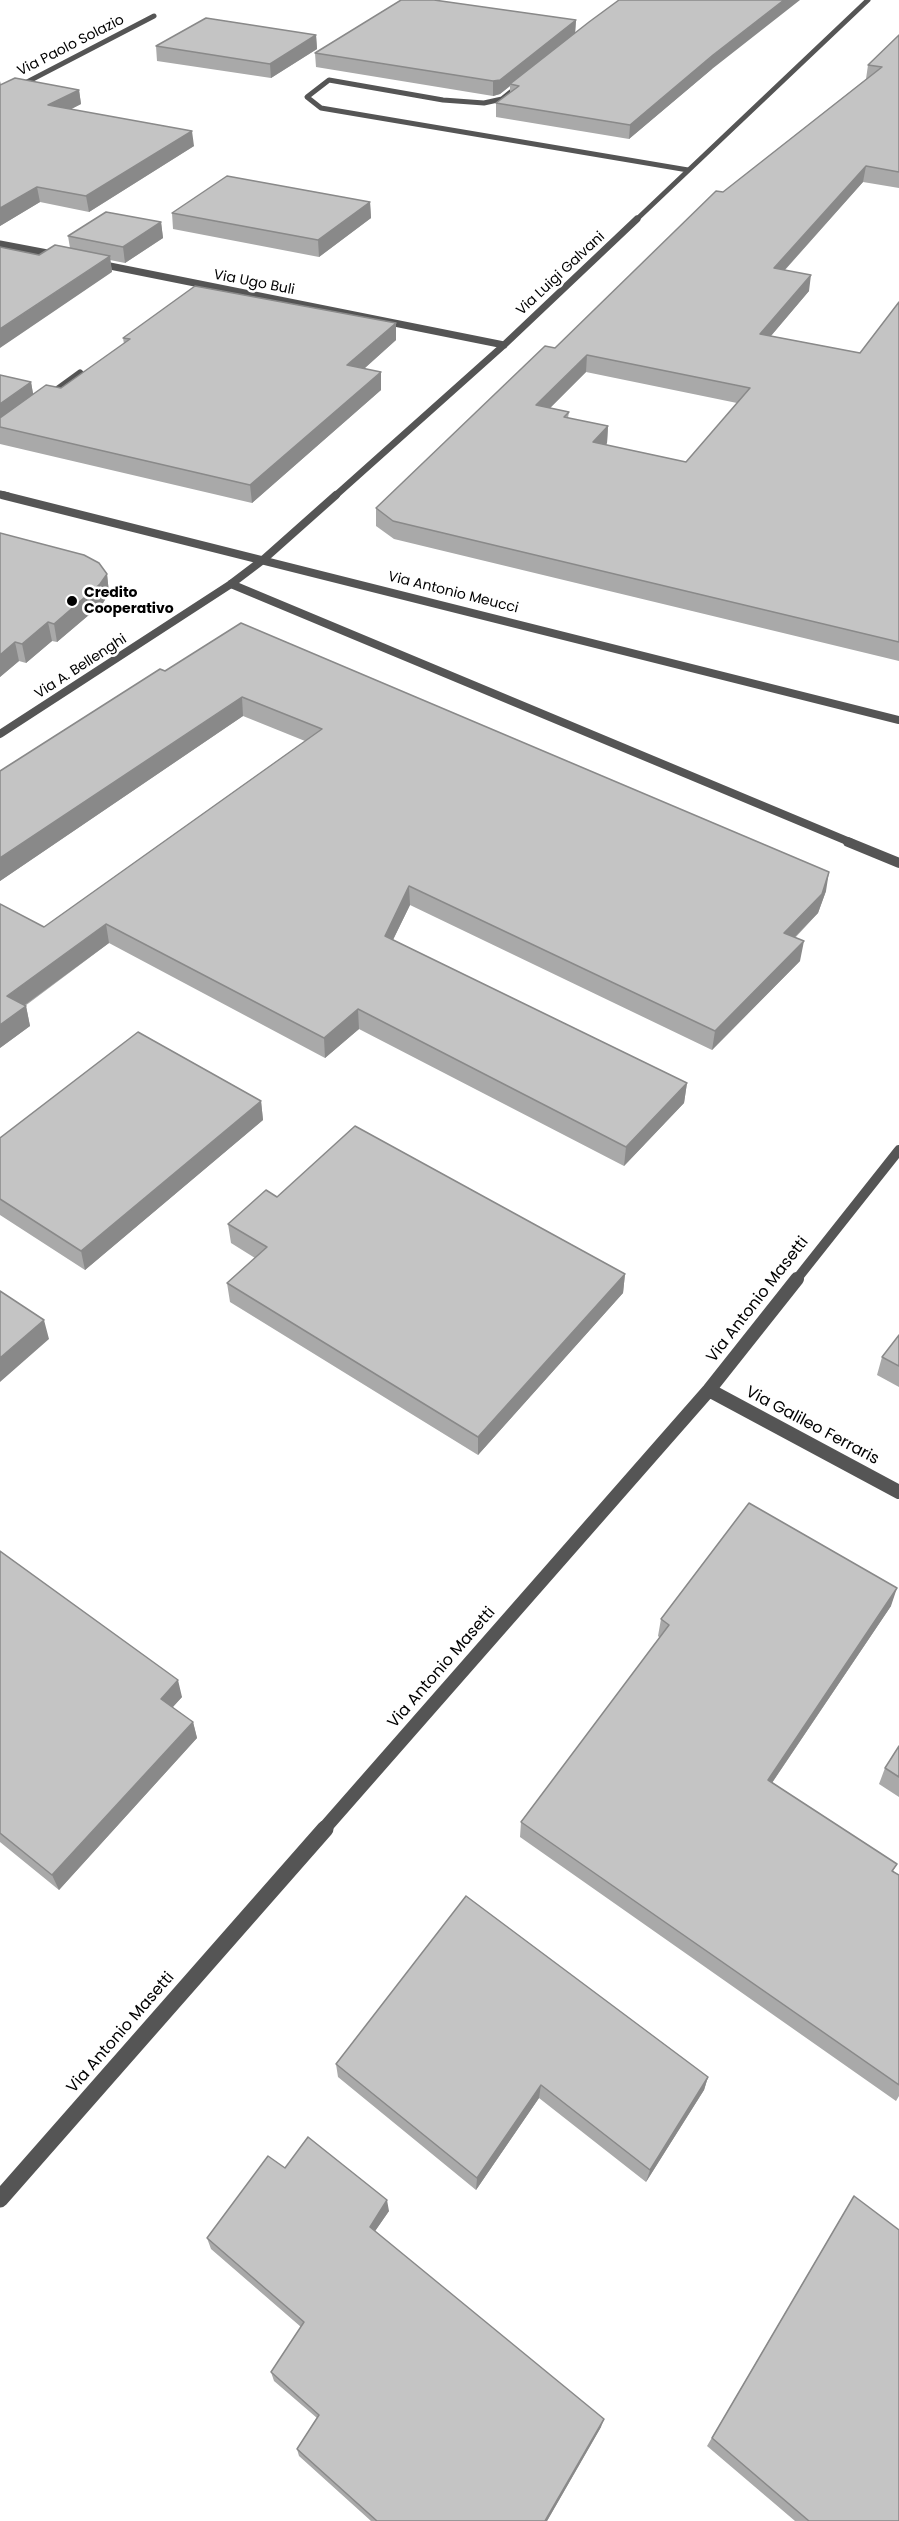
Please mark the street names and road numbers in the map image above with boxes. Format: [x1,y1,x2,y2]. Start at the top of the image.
street label: Via Paolo Solazio [15,12,127,80]
street label: Via Luigi Galvani [513,229,609,319]
street label: Via Ugo Buli [212,267,296,299]
street label: Via Antonio Meucci [386,569,520,617]
street label: Via A. Bellenghi [32,631,130,703]
street label: Via Antonio Masetti [703,1233,813,1367]
street label: Via Galileo Ferraris [742,1383,882,1469]
street label: Via Antonio Masetti [384,1604,500,1732]
street label: Via Antonio Masetti [63,1969,179,2097]

